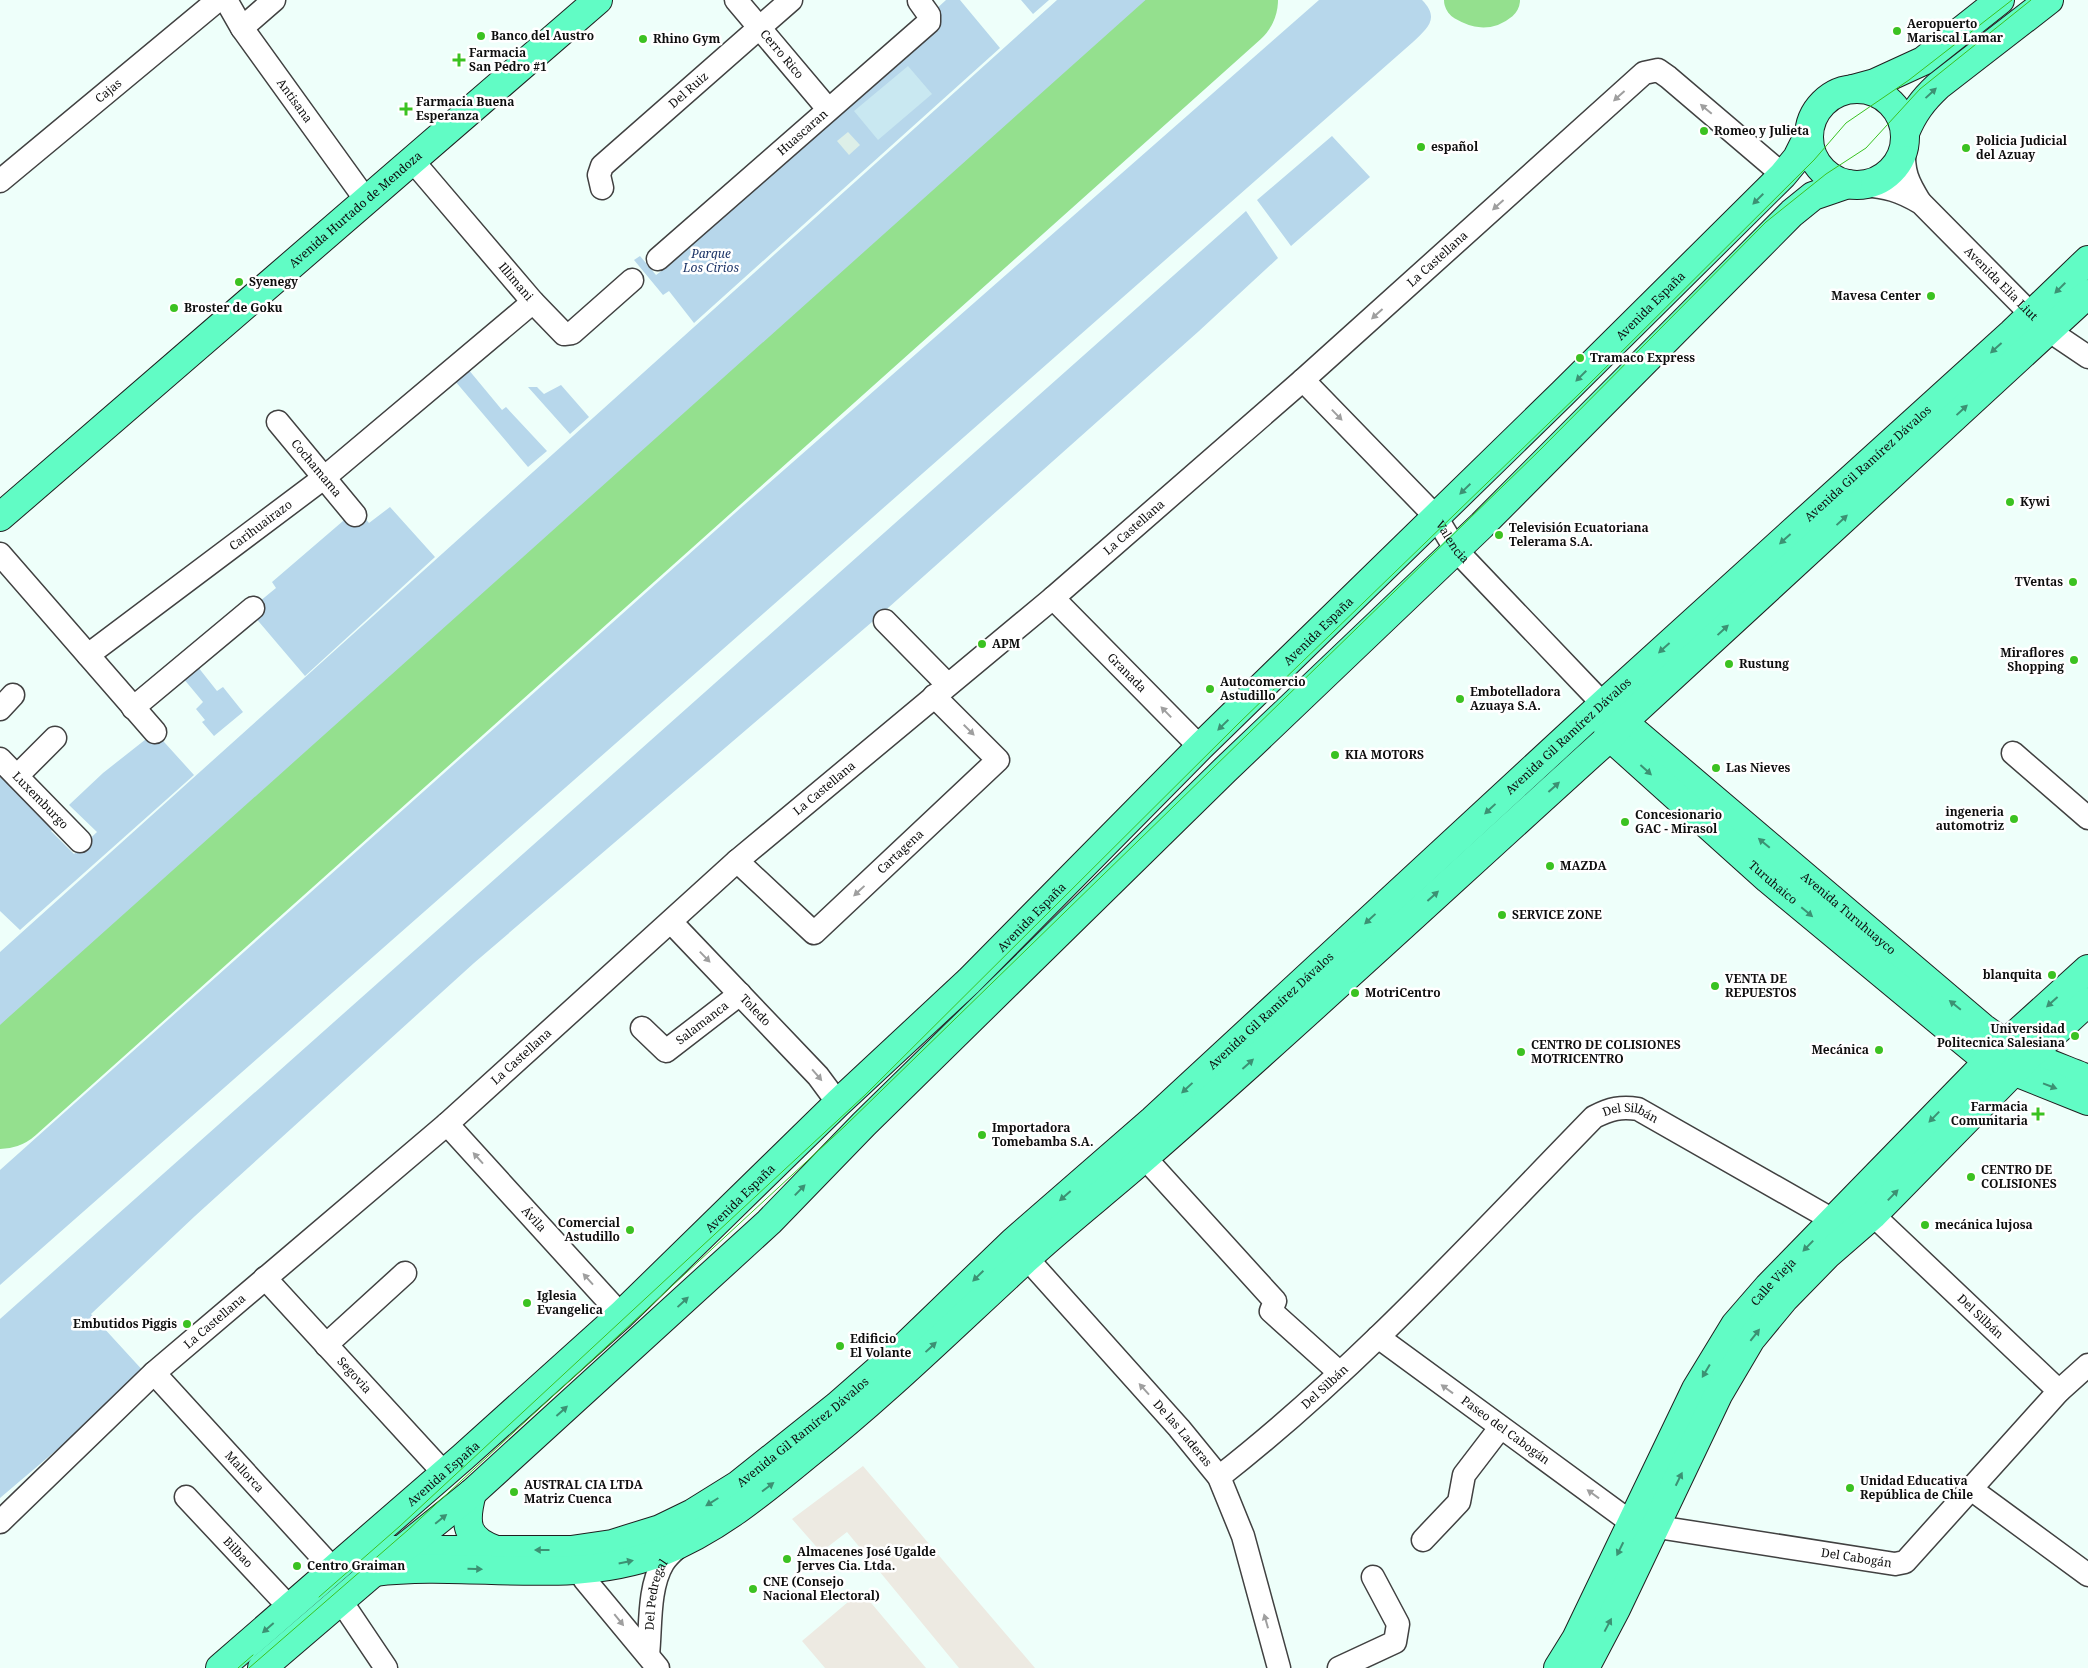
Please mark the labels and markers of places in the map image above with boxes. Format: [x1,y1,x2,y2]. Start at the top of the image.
place label: Aeropuerto Mariscal Lamar [1907,15,2004,46]
marker: Aeropuerto Mariscal Lamar [1891,25,1903,37]
place label: Banco del Austro [491,27,594,44]
marker: Banco del Austro [475,30,487,42]
place label: Rhino Gym [653,30,720,47]
marker: Rhino Gym [637,33,649,45]
place label: Farmacia San Pedro #1 [469,44,547,75]
marker: Farmacia San Pedro #1 [453,54,465,66]
place label: Farmacia Buena Esperanza [416,93,515,124]
marker: Farmacia Buena Esperanza [400,103,412,115]
place label: Romeo y Julieta [1714,122,1809,139]
marker: Romeo y Julieta [1698,125,1710,137]
place label: Policia Judicial del Azuay [1976,132,2068,163]
place label: español [1431,138,1479,155]
marker: español [1415,141,1427,153]
marker: Policia Judicial del Azuay [1960,142,1972,154]
place label: Syenegy [249,273,298,290]
marker: Syenegy [233,276,245,288]
place label: Mavesa Center [1831,287,1922,304]
marker: Mavesa Center [1925,290,1937,302]
place label: Broster de Goku [184,299,283,316]
marker: Broster de Goku [168,302,180,314]
place label: Tramaco Express [1590,349,1695,366]
marker: Tramaco Express [1574,352,1586,364]
place label: Kywi [2020,493,2051,510]
marker: Kywi [2004,496,2016,508]
place label: Televisión Ecuatoriana Telerama S.A. [1509,519,1649,550]
marker: Televisión Ecuatoriana Telerama S.A. [1493,529,1505,541]
place label: TVentas [2015,573,2063,590]
marker: TVentas [2067,576,2079,588]
place label: APM [992,635,1021,652]
marker: APM [976,638,988,650]
place label: Miraflores Shopping [2000,644,2064,675]
marker: Miraflores Shopping [2068,654,2080,666]
place label: Rustung [1739,655,1789,672]
marker: Rustung [1723,658,1735,670]
place label: Autocomercio Astudillo [1220,673,1306,704]
marker: Autocomercio Astudillo [1204,683,1216,695]
place label: Embotelladora Azuaya S.A. [1470,683,1561,714]
marker: Embotelladora Azuaya S.A. [1454,693,1466,705]
place label: KIA MOTORS [1345,746,1424,763]
marker: KIA MOTORS [1329,749,1341,761]
place label: Las Nieves [1726,759,1791,776]
marker: Las Nieves [1710,762,1722,774]
place label: ingeneria automotriz [1936,803,2004,834]
place label: Concesionario GAC - Mirasol [1635,806,1722,837]
marker: ingeneria automotriz [2008,813,2020,825]
marker: Concesionario GAC - Mirasol [1619,816,1631,828]
place label: MAZDA [1560,857,1607,874]
marker: MAZDA [1544,860,1556,872]
place label: SERVICE ZONE [1512,906,1602,923]
marker: SERVICE ZONE [1496,909,1508,921]
place label: blanquita [1983,966,2042,983]
marker: blanquita [2046,969,2058,981]
place label: VENTA DE REPUESTOS [1725,970,1797,1001]
marker: VENTA DE REPUESTOS [1709,980,1721,992]
place label: MotriCentro [1365,984,1441,1001]
marker: MotriCentro [1349,987,1361,999]
place label: Universidad Politecnica Salesiana [1937,1020,2065,1051]
marker: Universidad Politecnica Salesiana [2069,1030,2081,1042]
place label: CENTRO DE COLISIONES MOTRICENTRO [1531,1036,1681,1067]
place label: Mecánica [1811,1041,1869,1058]
marker: Mecánica [1873,1044,1885,1056]
marker: CENTRO DE COLISIONES MOTRICENTRO [1515,1046,1527,1058]
place label: Farmacia Comunitaria [1951,1098,2028,1129]
marker: Farmacia Comunitaria [2032,1108,2044,1120]
place label: Importadora Tomebamba S.A. [992,1119,1093,1150]
marker: Importadora Tomebamba S.A. [976,1129,988,1141]
place label: CENTRO DE COLISIONES [1981,1161,2057,1192]
marker: CENTRO DE COLISIONES [1965,1171,1977,1183]
place label: Comercial Astudillo [558,1214,621,1245]
place label: mecánica lujosa [1935,1216,2033,1233]
marker: mecánica lujosa [1919,1219,1931,1231]
marker: Comercial Astudillo [624,1224,636,1236]
place label: Iglesia Evangelica [537,1287,603,1318]
marker: Iglesia Evangelica [521,1297,533,1309]
place label: Embutidos Piggis [73,1315,177,1332]
marker: Embutidos Piggis [181,1318,193,1330]
place label: Edificio El Volante [850,1330,911,1361]
marker: Edificio El Volante [834,1340,846,1352]
place label: Unidad Educativa República de Chile [1860,1472,1973,1503]
place label: AUSTRAL CIA LTDA Matriz Cuenca [524,1476,644,1507]
marker: Unidad Educativa República de Chile [1844,1482,1856,1494]
marker: AUSTRAL CIA LTDA Matriz Cuenca [508,1486,520,1498]
place label: Almacenes José Ugalde Jerves Cia. Ltda. [796,1543,936,1574]
marker: Almacenes José Ugalde Jerves Cia. Ltda. [781,1553,793,1565]
place label: Centro Graiman [307,1557,405,1574]
marker: Centro Graiman [291,1560,303,1572]
place label: CNE (Consejo Nacional Electoral) [763,1573,880,1604]
marker: CNE (Consejo Nacional Electoral) [747,1583,759,1595]

